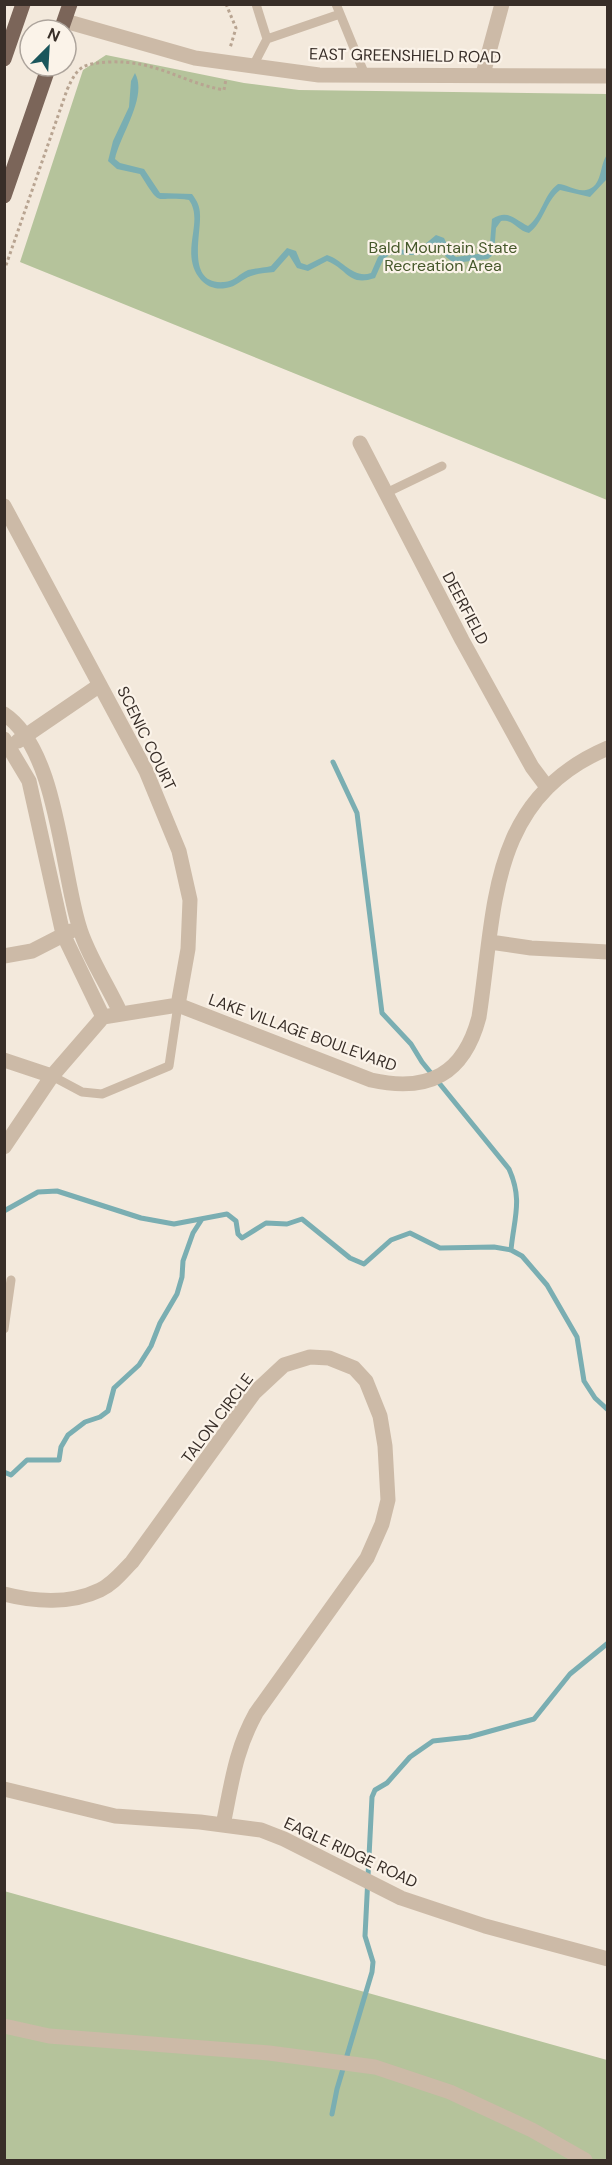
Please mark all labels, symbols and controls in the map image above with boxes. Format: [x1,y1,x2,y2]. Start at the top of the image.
north arrow [18,18,78,78]
text: N [44,23,63,47]
street label: EAST GREENSHIELD ROAD [309,43,501,68]
park label: Bald Mountain State Recreation Area [369,237,517,276]
street label: DEERFIELD [438,568,493,648]
street label: SCENIC COURT [112,683,181,794]
street label: LAKE VILLAGE BOULEVARD [206,989,400,1076]
street label: TALON CIRCLE [177,1369,258,1467]
street label: EAGLE RIDGE ROAD [281,1812,421,1893]

